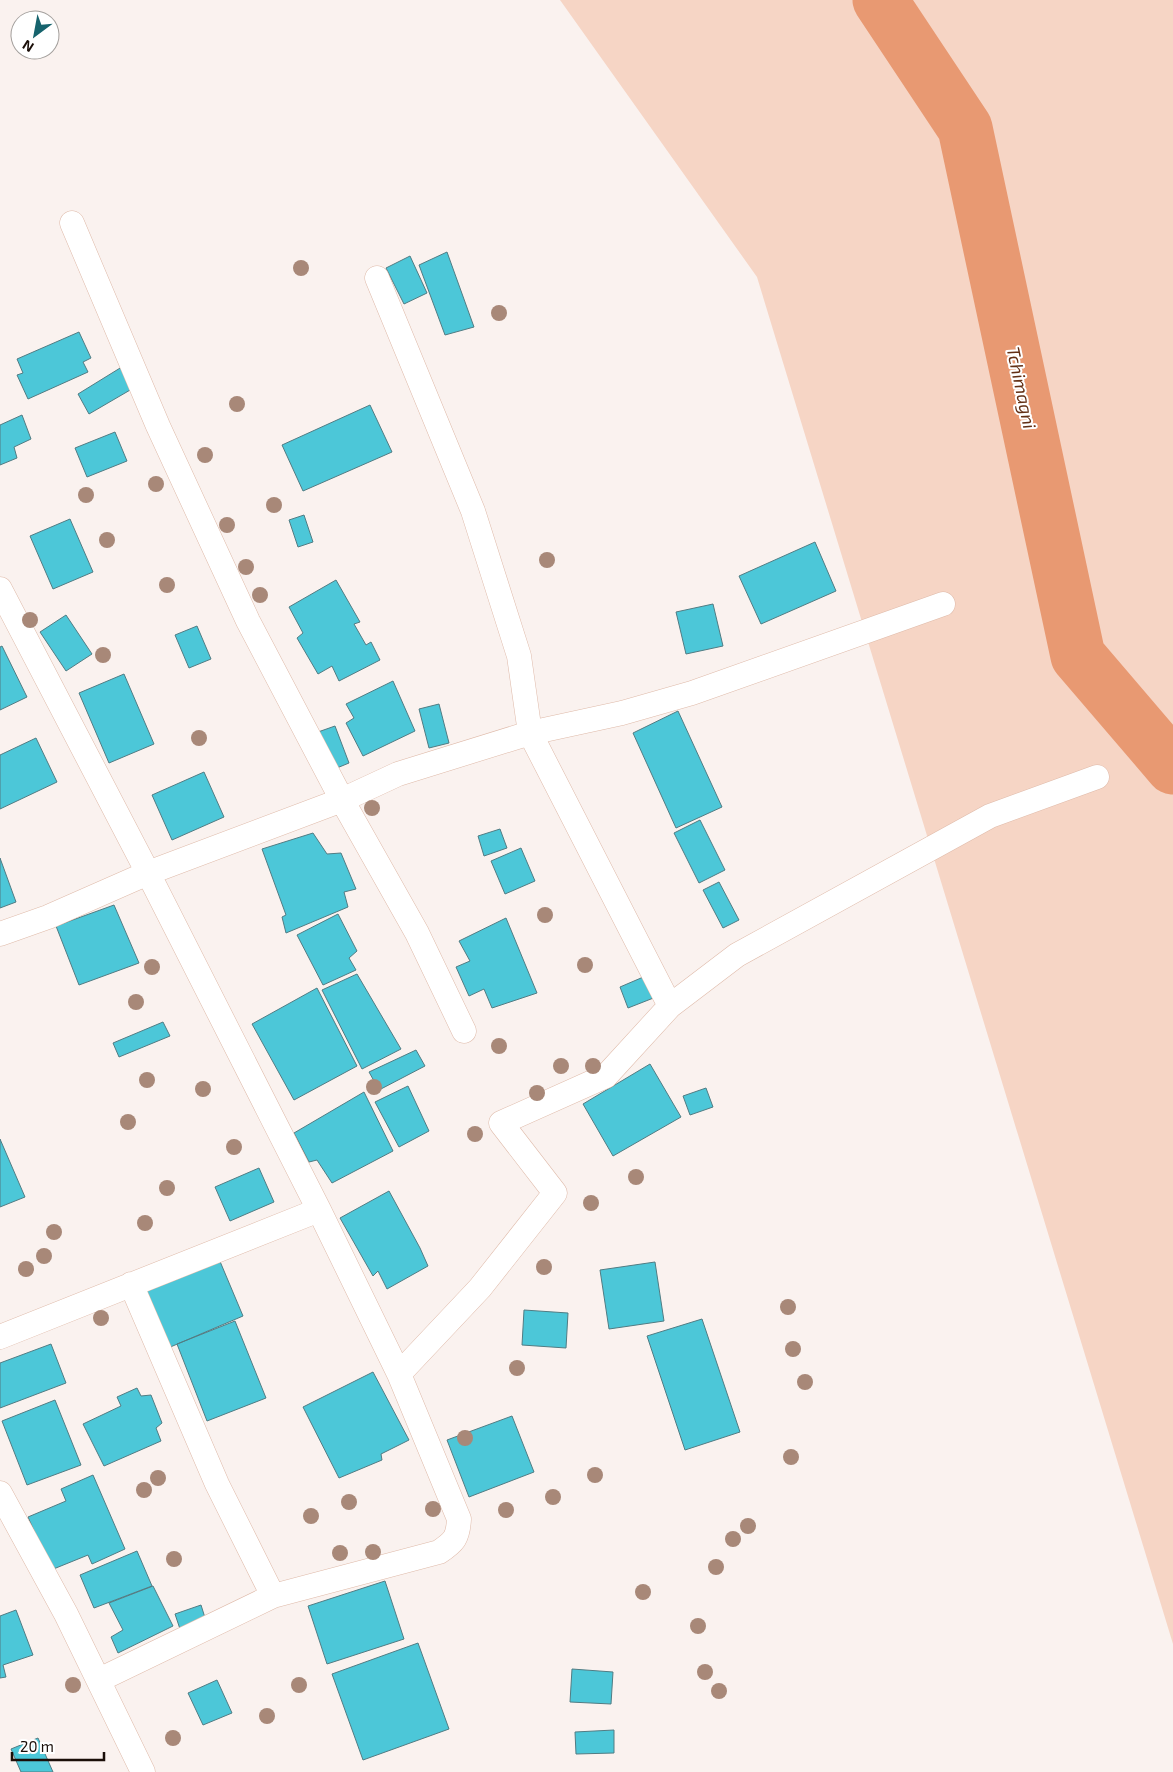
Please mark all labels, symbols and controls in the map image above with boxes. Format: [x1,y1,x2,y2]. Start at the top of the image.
north arrow [10,10,60,60]
text: N [19,37,37,56]
water label: Tchimagni [1003,345,1042,431]
scale bar [12,1730,105,1762]
text: 20 m [20,1737,54,1755]

